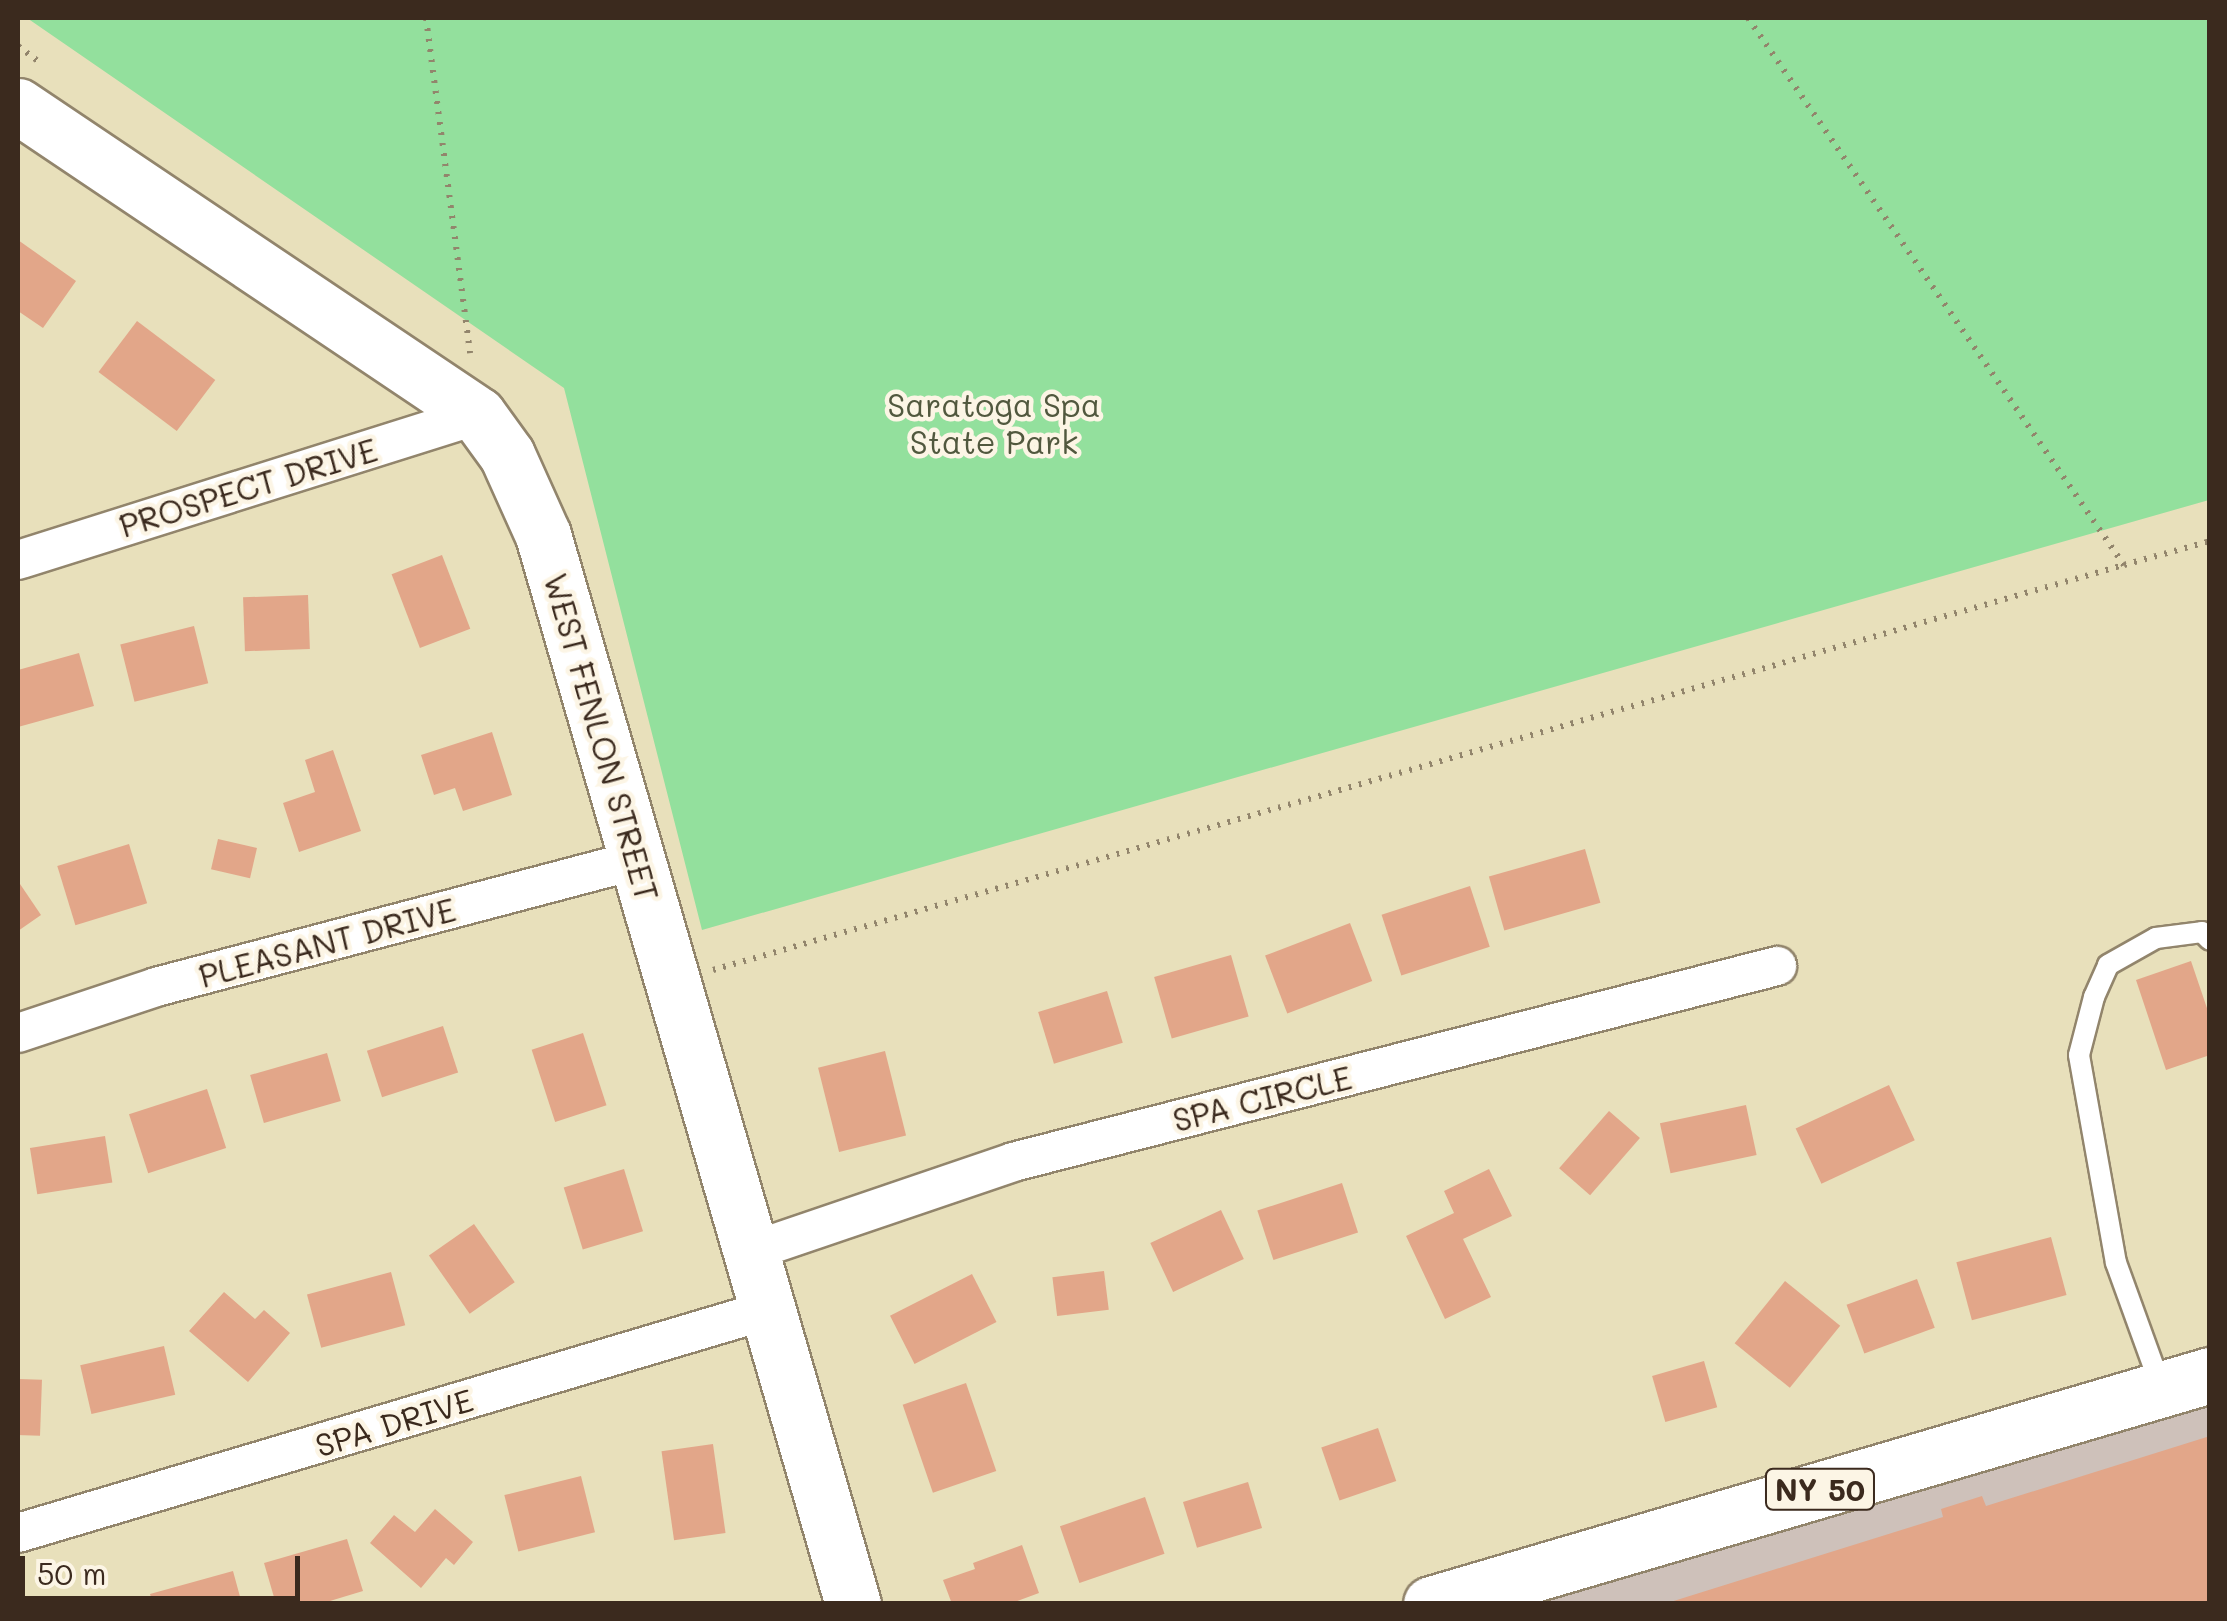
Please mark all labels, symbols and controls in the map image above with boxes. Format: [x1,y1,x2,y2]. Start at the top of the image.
park label: Saratoga Spa State Park [887,386,1101,461]
street label: PROSPECT DRIVE [114,430,382,544]
street label: WEST FENLON STREET [537,569,667,905]
street label: PLEASANT DRIVE [194,889,460,995]
street label: SPA CIRCLE [1169,1057,1355,1139]
street label: SPA DRIVE [311,1380,477,1464]
road number: NY 50 [1762,1464,1878,1514]
scale bar [25,1536,305,1598]
text: 50 m [37,1553,107,1593]

